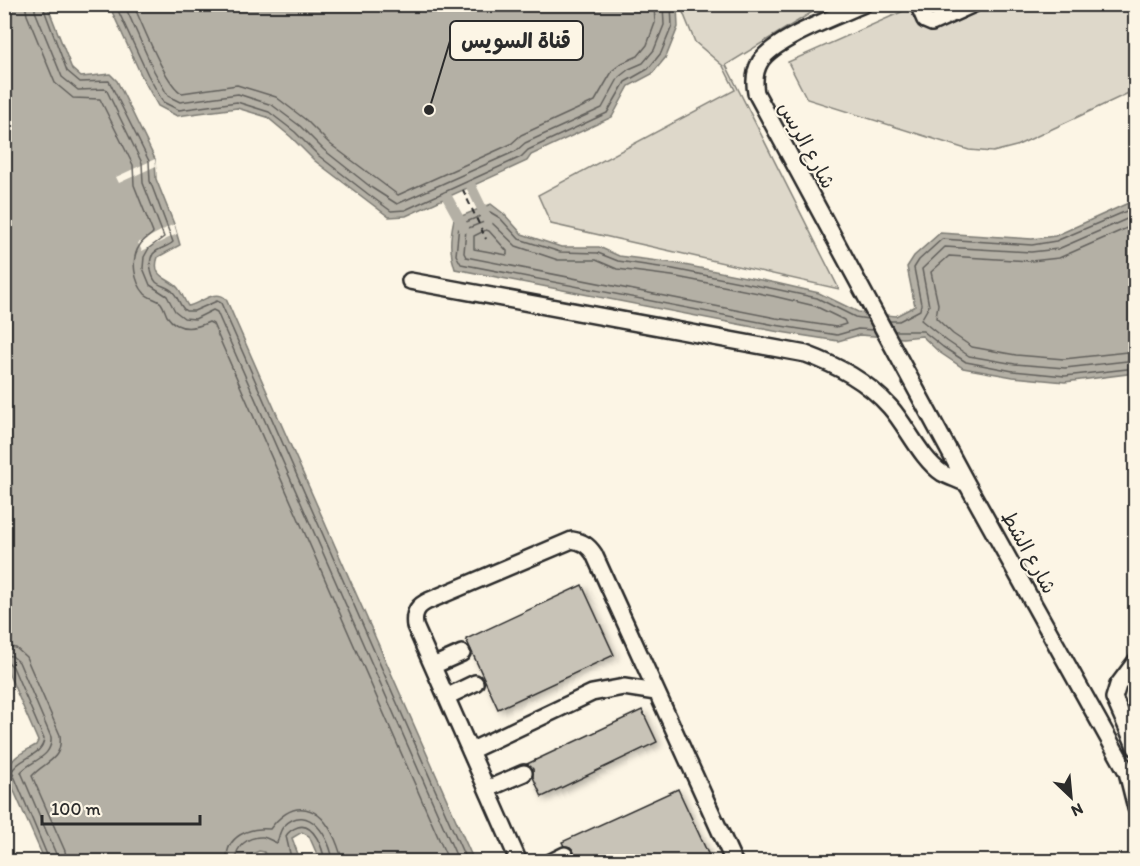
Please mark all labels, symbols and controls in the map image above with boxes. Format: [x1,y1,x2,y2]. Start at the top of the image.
callout: قناة السويس [450,21,583,60]
text: قناة السويس [461,28,571,55]
street label: شارع الريس [772,97,841,194]
street label: شارع الشط [995,506,1062,599]
north arrow [1041,767,1101,827]
scale bar [42,788,200,826]
text: 100 m [51,798,101,820]
text: N [1068,799,1086,821]

